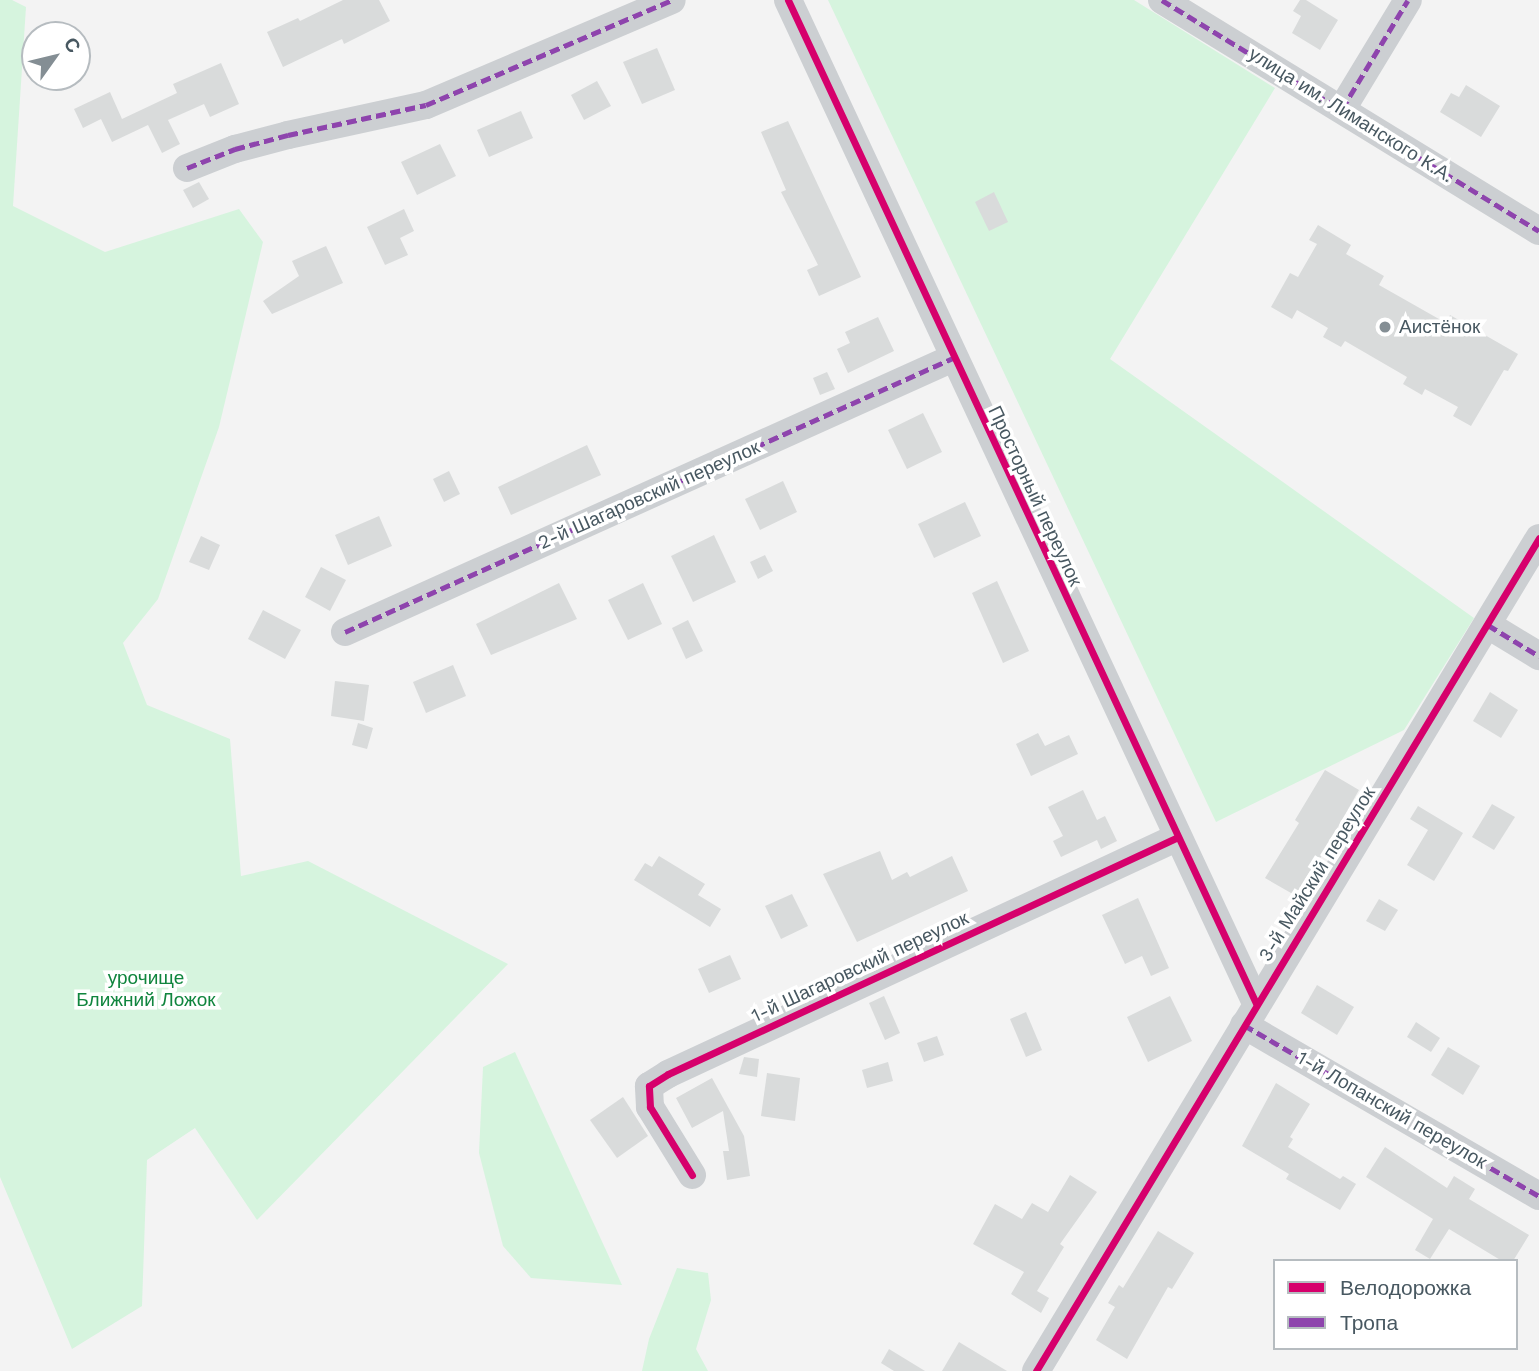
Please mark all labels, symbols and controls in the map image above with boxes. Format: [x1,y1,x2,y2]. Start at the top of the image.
north arrow [21,21,91,91]
text: С [59,33,86,57]
street label: улица им. Лиманского К.А. [1244,43,1458,187]
place label: Аистёнок [1399,316,1480,338]
marker: Аистёнок [1377,319,1393,335]
street label: Просторный переулок [983,402,1087,590]
street label: 2-й Шагаровский переулок [535,436,763,554]
street label: 3-й Майский переулок [1254,782,1380,966]
street label: 1-й Шагаровский переулок [748,907,972,1027]
park label: урочище Ближний Ложок [76,967,216,1011]
street label: 1-й Лопанский переулок [1293,1046,1491,1174]
legend [1273,1259,1518,1350]
text: Велодорожка [1340,1275,1471,1300]
text: Тропа [1340,1310,1398,1335]

